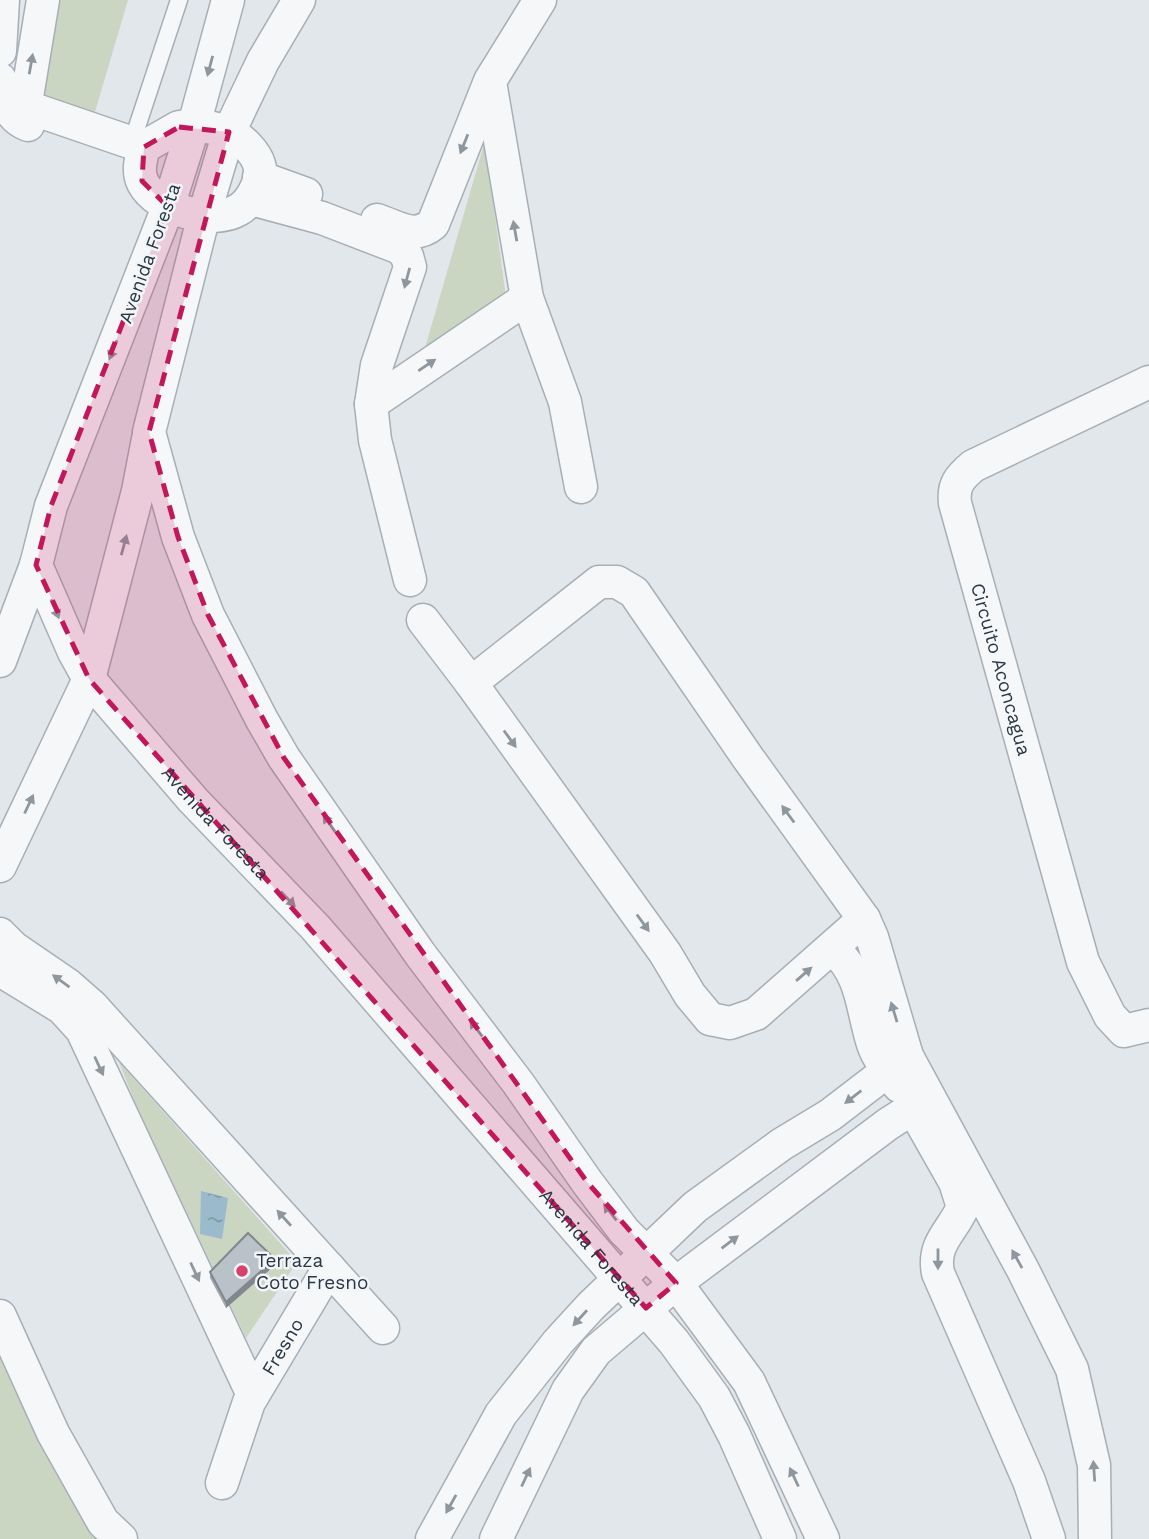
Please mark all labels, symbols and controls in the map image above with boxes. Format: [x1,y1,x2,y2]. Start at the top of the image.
one-way arrow [26,53,37,75]
one-way arrow [205,56,215,77]
one-way arrow [459,134,470,155]
street label: Avenida Foresta [113,180,186,326]
one-way arrow [509,220,520,242]
one-way arrow [401,267,412,289]
one-way arrow [107,340,118,361]
one-way arrow [417,359,437,372]
one-way arrow [119,534,130,556]
street label: Circuito Aconcagua [966,580,1036,759]
one-way arrow [49,599,61,619]
one-way arrow [503,730,517,748]
street label: Avenida Foresta [157,761,274,885]
one-way arrow [24,794,35,814]
one-way arrow [782,805,796,823]
one-way arrow [322,814,336,832]
one-way arrow [279,890,295,907]
one-way arrow [636,914,650,932]
one-way arrow [795,966,813,982]
one-way arrow [52,974,70,988]
one-way arrow [888,1002,898,1023]
one-way arrow [469,1019,483,1037]
one-way arrow [93,1056,104,1076]
one-way arrow [844,1090,862,1105]
street label: Avenida Foresta [534,1184,648,1311]
one-way arrow [603,1203,617,1221]
one-way arrow [276,1210,292,1227]
one-way arrow [721,1236,739,1250]
one-way arrow [932,1248,944,1270]
place label: Terraza Coto Fresno [256,1249,369,1294]
one-way arrow [1011,1249,1022,1269]
one-way arrow [189,1262,201,1282]
marker: Terraza Coto Fresno [234,1263,250,1279]
one-way arrow [573,1309,589,1326]
street label: Fresno [257,1314,308,1379]
one-way arrow [1088,1460,1099,1482]
one-way arrow [520,1467,531,1487]
one-way arrow [788,1467,800,1487]
one-way arrow [445,1494,457,1514]

